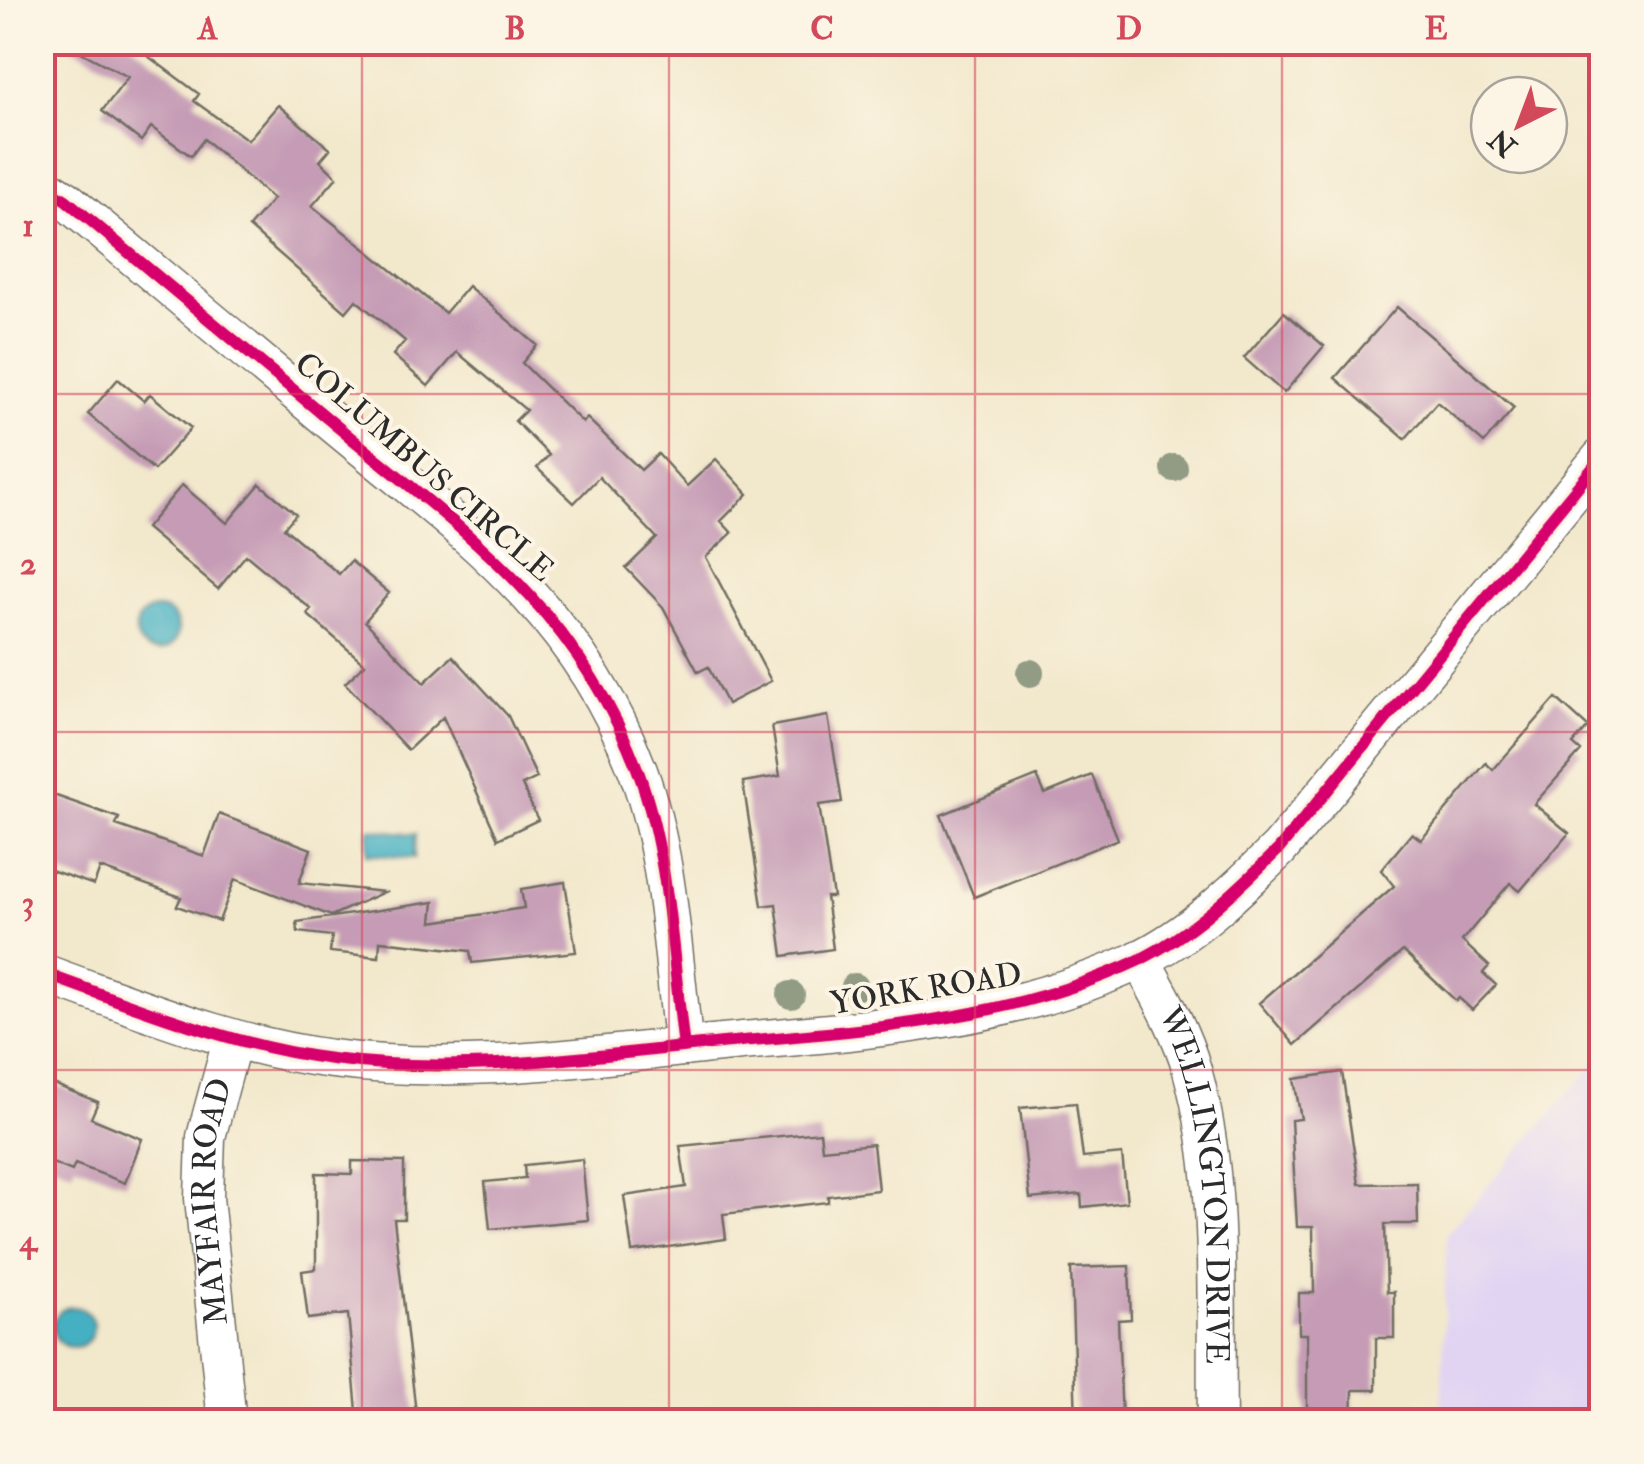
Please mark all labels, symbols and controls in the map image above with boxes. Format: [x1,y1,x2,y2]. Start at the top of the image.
text: A [196,9,219,49]
text: B [505,9,525,49]
text: C [810,9,834,49]
text: D [1116,9,1142,49]
text: E [1424,9,1448,49]
north arrow [1469,75,1569,175]
text: N [1482,120,1525,165]
text: 1 [22,206,34,246]
street label: COLUMBUS CIRCLE [286,344,562,590]
text: 2 [20,544,36,584]
text: 3 [22,883,34,923]
street label: YORK ROAD [828,954,1024,1024]
street label: WELLINGTON DRIVE [1149,1000,1237,1364]
street label: MAYFAIR ROAD [184,1074,241,1327]
text: 4 [18,1221,38,1261]

